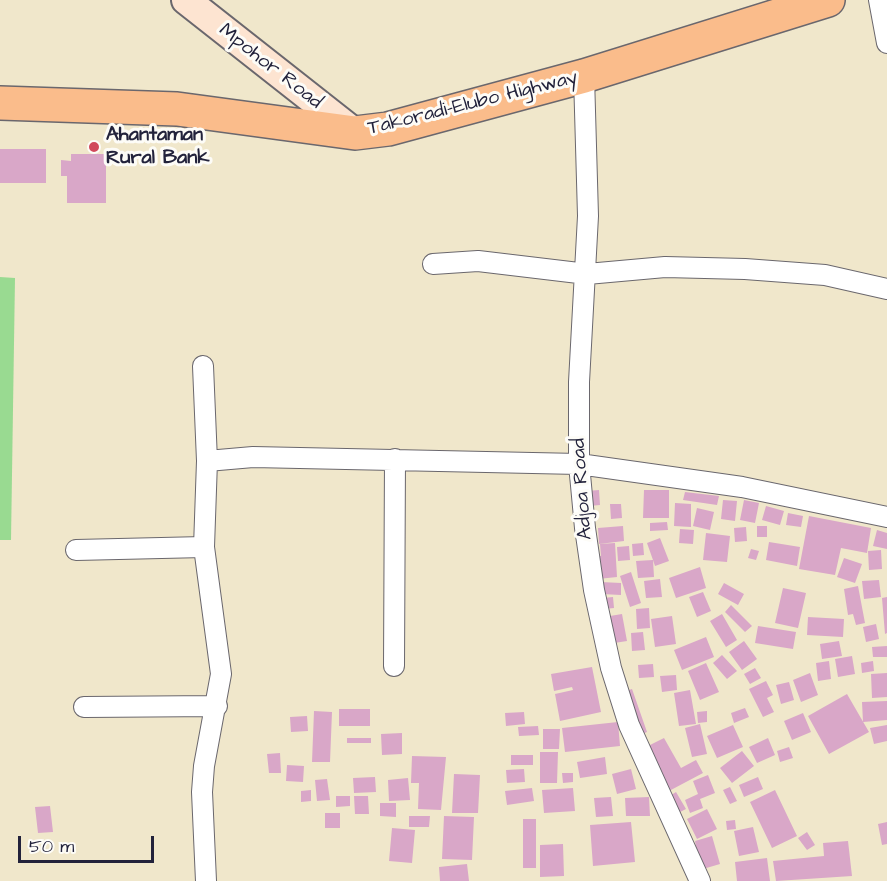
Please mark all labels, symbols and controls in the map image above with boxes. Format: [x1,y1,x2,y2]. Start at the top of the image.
street label: Mpohor Road [213,19,327,115]
street label: Takoradi-Elubo Highway [366,66,580,142]
place label: Ahantaman Rural Bank [106,124,209,171]
marker: Ahantaman Rural Bank [87,140,101,154]
street label: Adjoa Road [567,437,599,541]
scale bar [21,824,158,862]
text: 50 m [29,834,74,859]

